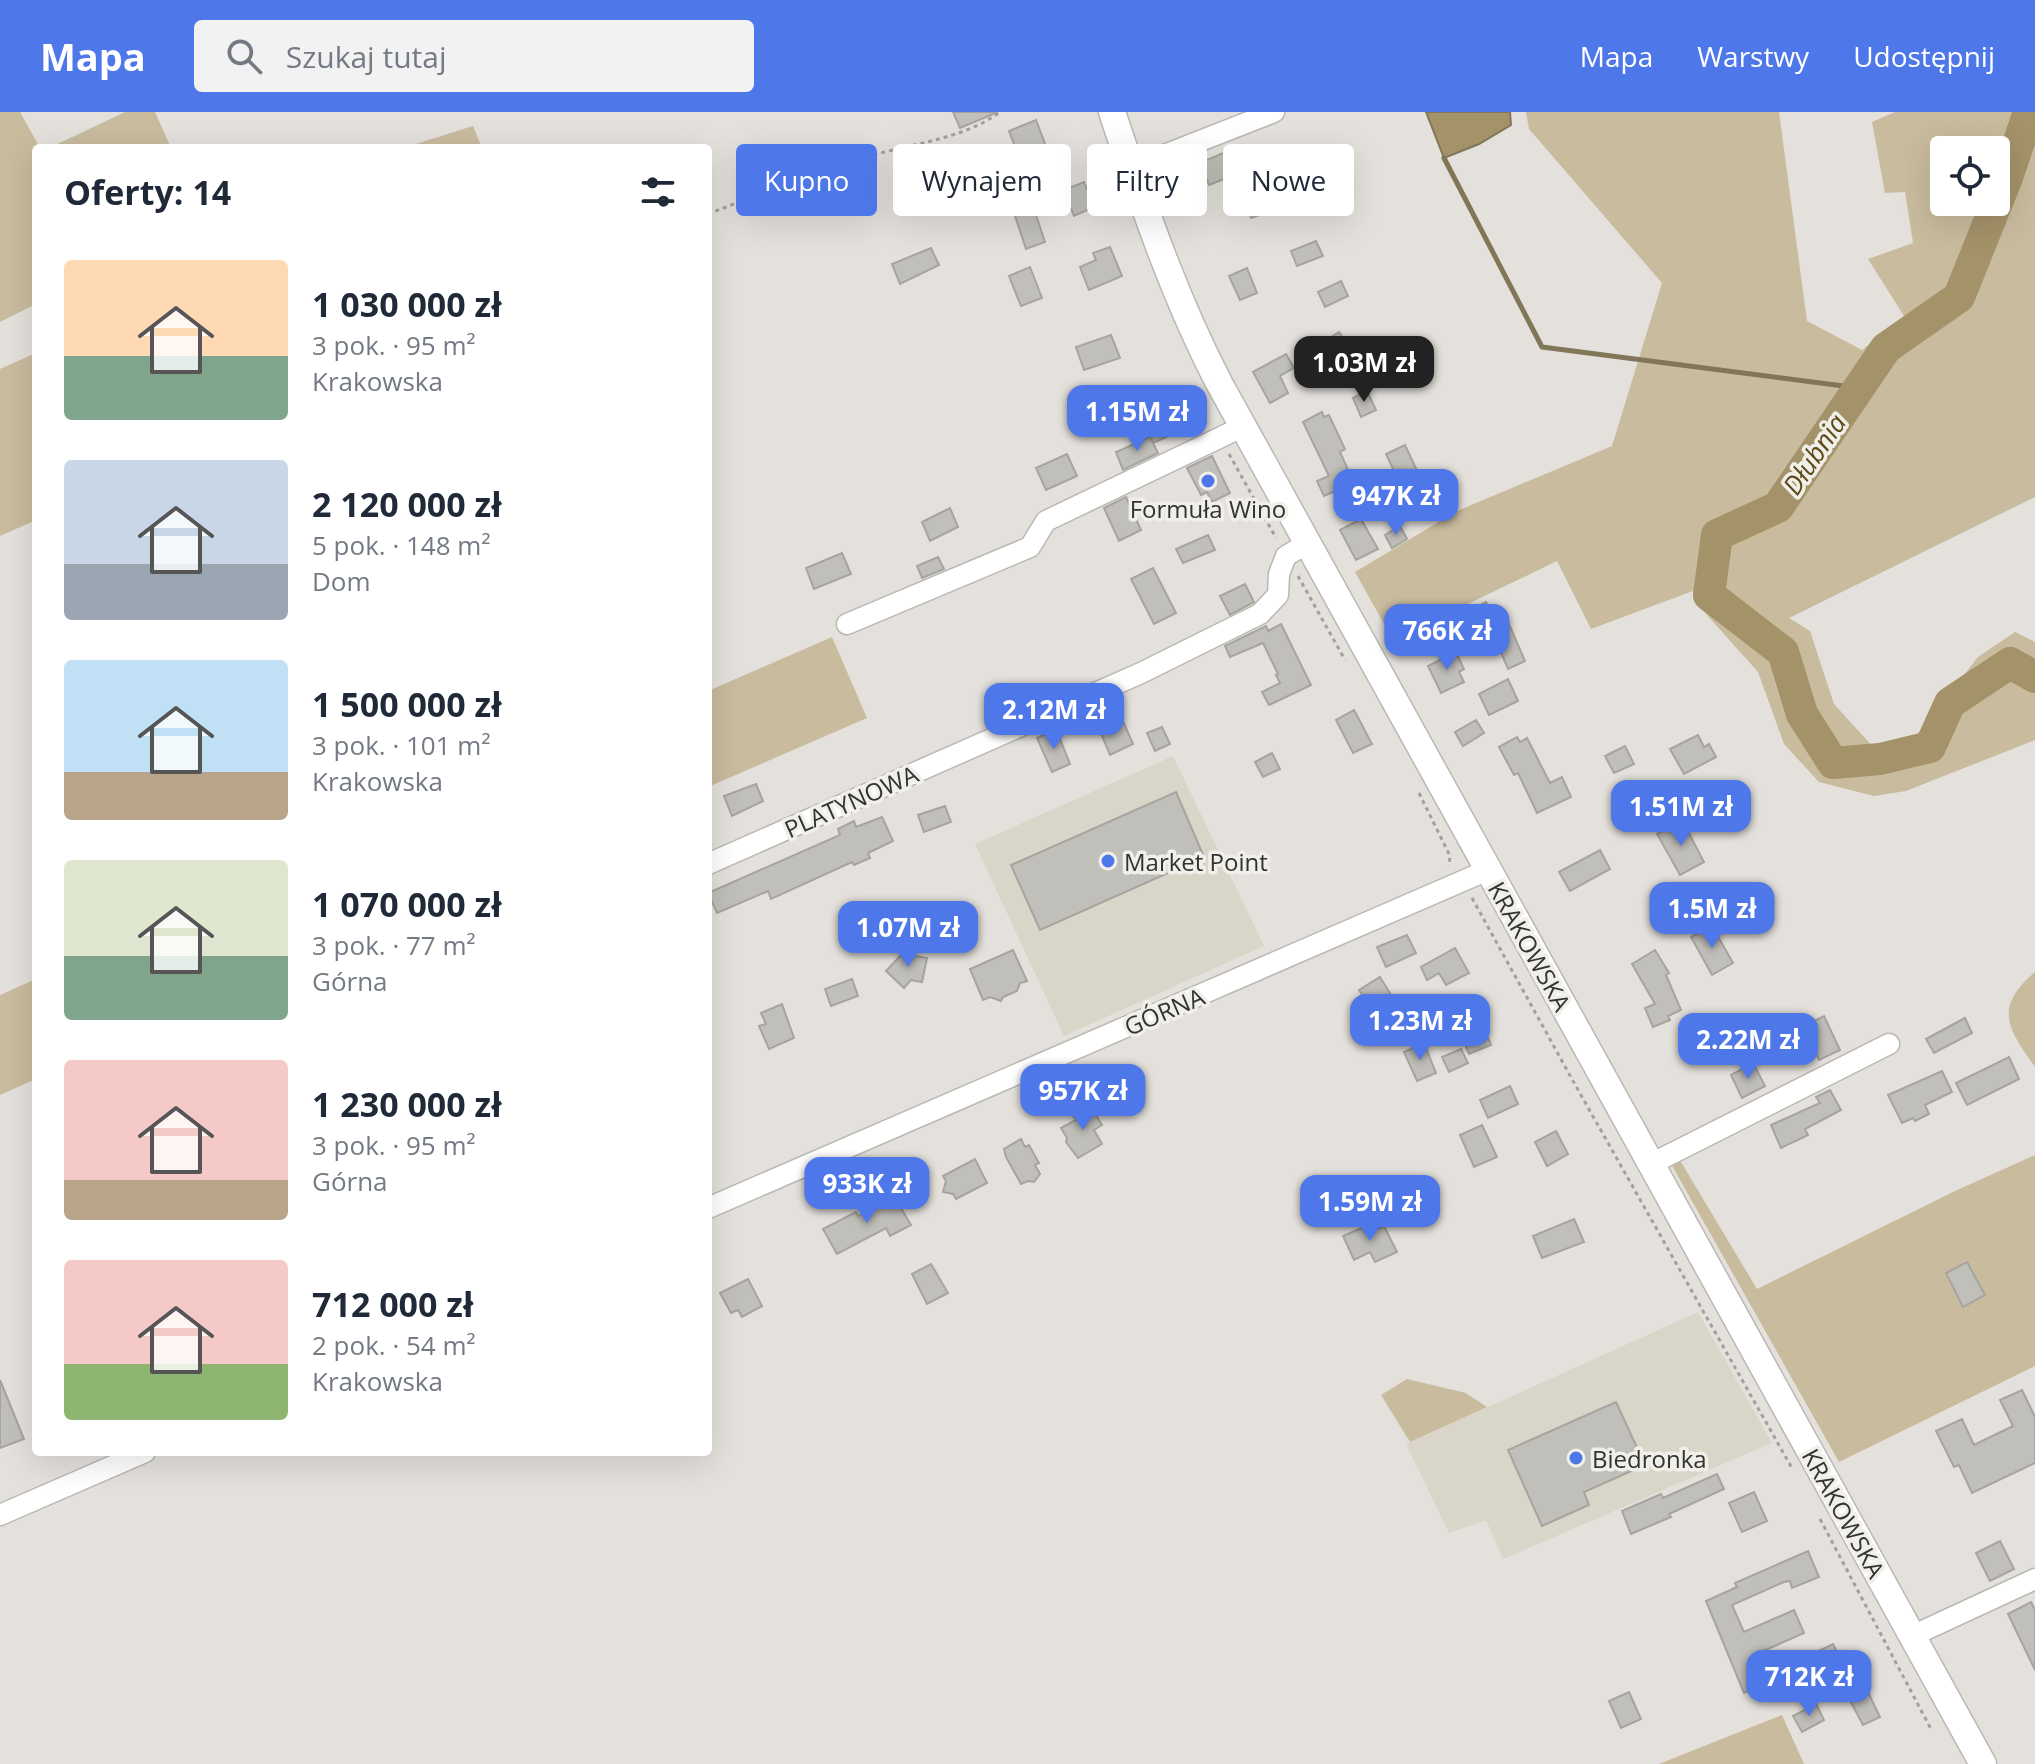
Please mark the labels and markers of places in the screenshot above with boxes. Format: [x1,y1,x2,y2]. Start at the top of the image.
pin: 1.03M zł [1281,336,1447,404]
pin: 1.15M zł [1054,385,1220,453]
pin: 947K zł [1322,469,1470,537]
marker: Formuła Wino [1199,472,1217,490]
place label: Formuła Wino [1130,492,1286,525]
pin: 766K zł [1373,604,1521,672]
pin: 2.12M zł [971,683,1137,751]
pin: 1.51M zł [1598,780,1764,848]
place label: Market Point [1124,845,1268,878]
marker: Market Point [1099,852,1117,870]
pin: 1.5M zł [1638,882,1786,950]
pin: 1.07M zł [825,901,991,969]
pin: 1.23M zł [1337,994,1503,1062]
pin: 2.22M zł [1665,1013,1831,1081]
pin: 957K zł [1009,1064,1157,1132]
pin: 933K zł [793,1157,941,1225]
pin: 1.59M zł [1287,1175,1453,1243]
place label: Biedronka [1592,1442,1707,1475]
marker: Biedronka [1567,1449,1585,1467]
pin: 712K zł [1735,1650,1883,1718]

